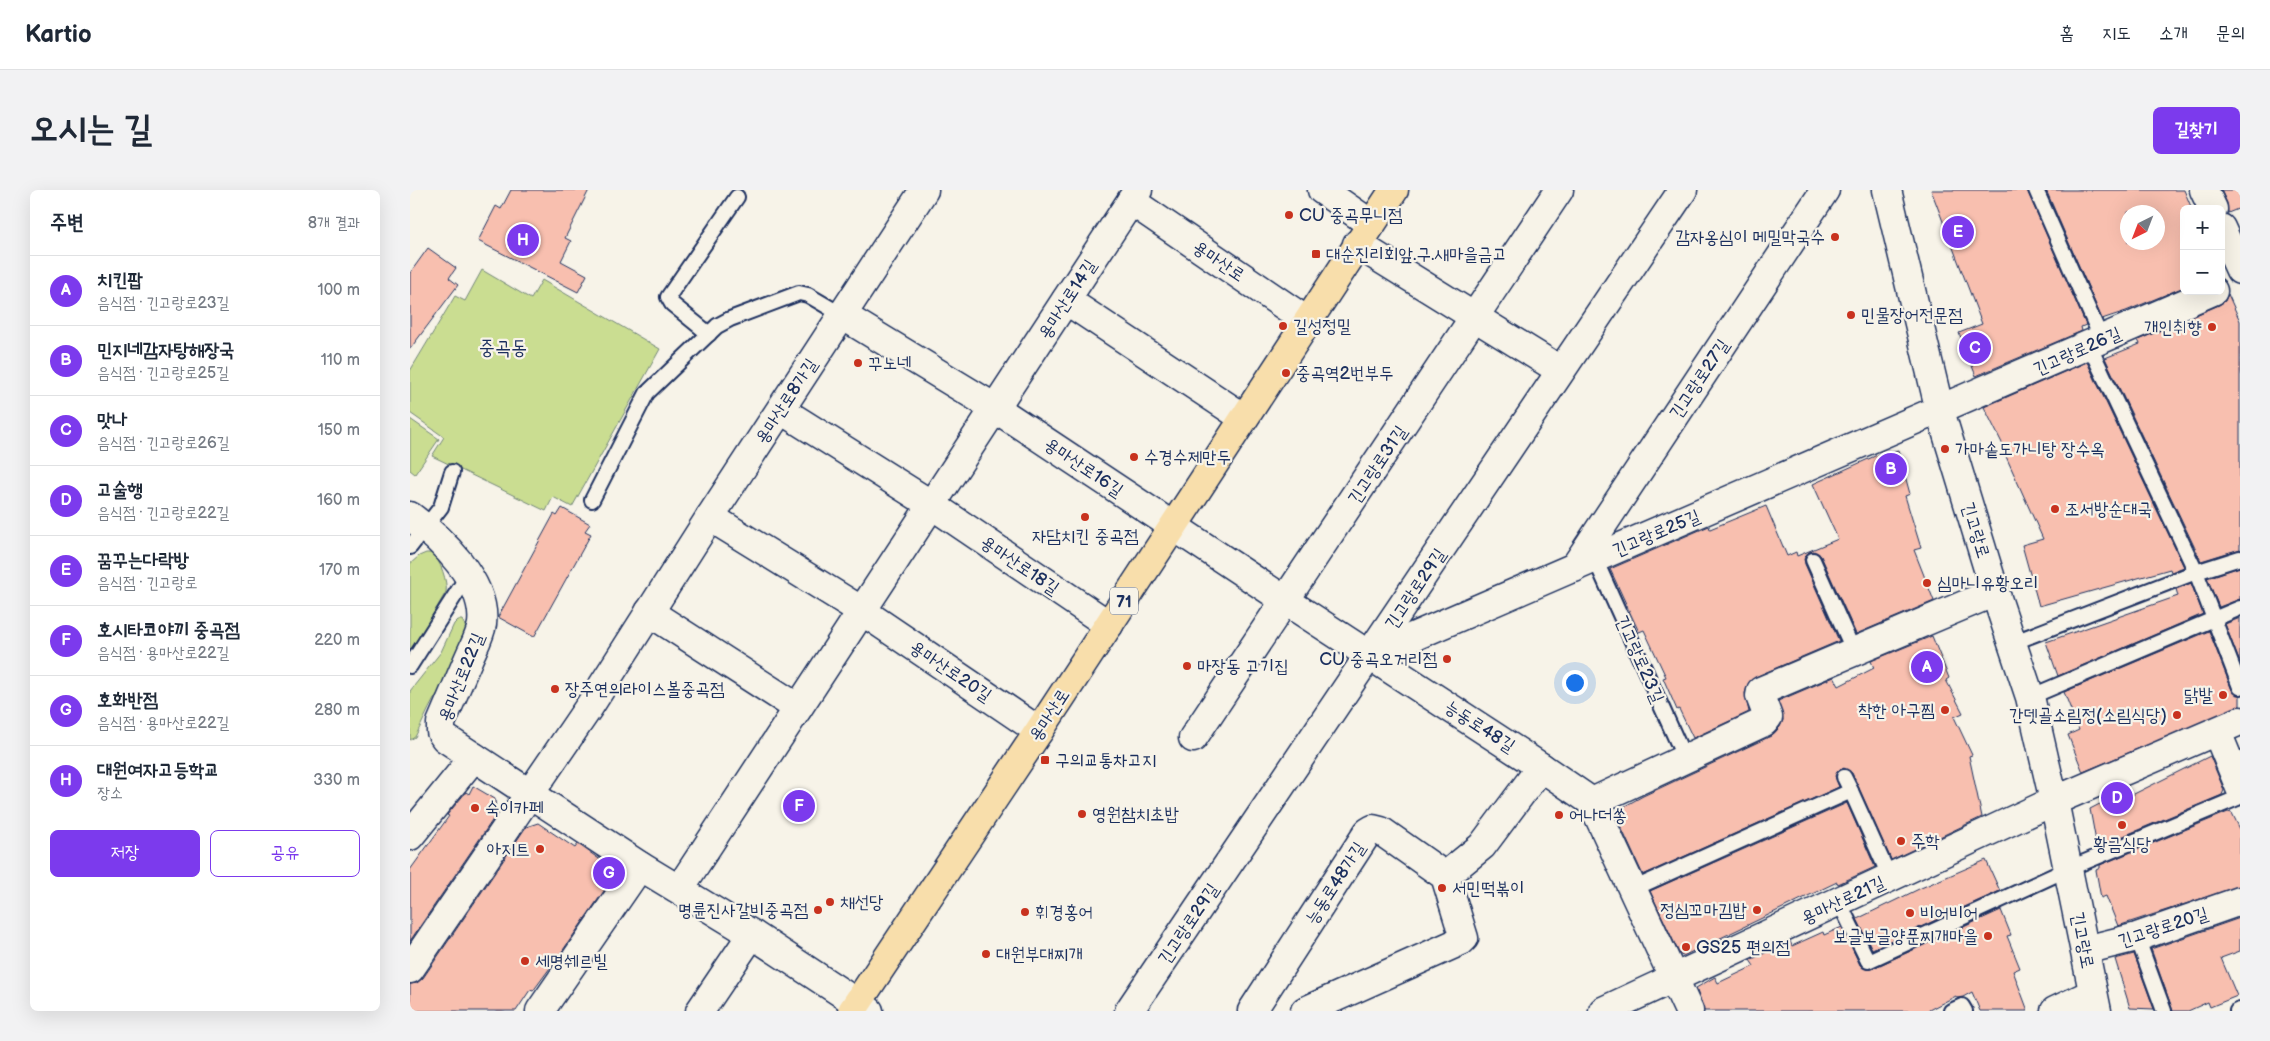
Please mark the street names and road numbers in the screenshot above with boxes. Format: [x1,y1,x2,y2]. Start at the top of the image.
street label: 용마산로 [1189,237,1249,286]
street label: 용마산로14길 [1034,255,1101,343]
street label: 긴고랑로26길 [2030,323,2125,380]
street label: 긴고랑로27길 [1665,335,1734,423]
street label: 용마산로8가길 [751,354,822,448]
street label: 긴고랑로31길 [1343,421,1412,509]
street label: 용마산로16길 [1040,433,1127,502]
street label: 긴고랑로 [1957,499,1994,561]
street label: 긴고랑로25길 [1609,505,1704,561]
street label: 용마산로18길 [977,532,1063,600]
street label: 긴고랑로29길 [1381,544,1451,634]
road number: 71 [1110,588,1138,614]
street label: 긴고랑로23길 [1611,612,1668,707]
street label: 용마산로22길 [434,629,489,725]
street label: 용마산로20길 [906,637,996,707]
street label: 용마산로 [1025,685,1074,745]
street label: 능동로48길 [1441,696,1519,757]
street label: 능동로48가길 [1301,838,1370,928]
street label: 용마산로21길 [1798,872,1889,929]
street label: 긴고랑로29길 [1154,879,1224,969]
street label: 긴고랑로20길 [2115,903,2211,952]
street label: 긴고랑로 [2067,910,2098,971]

